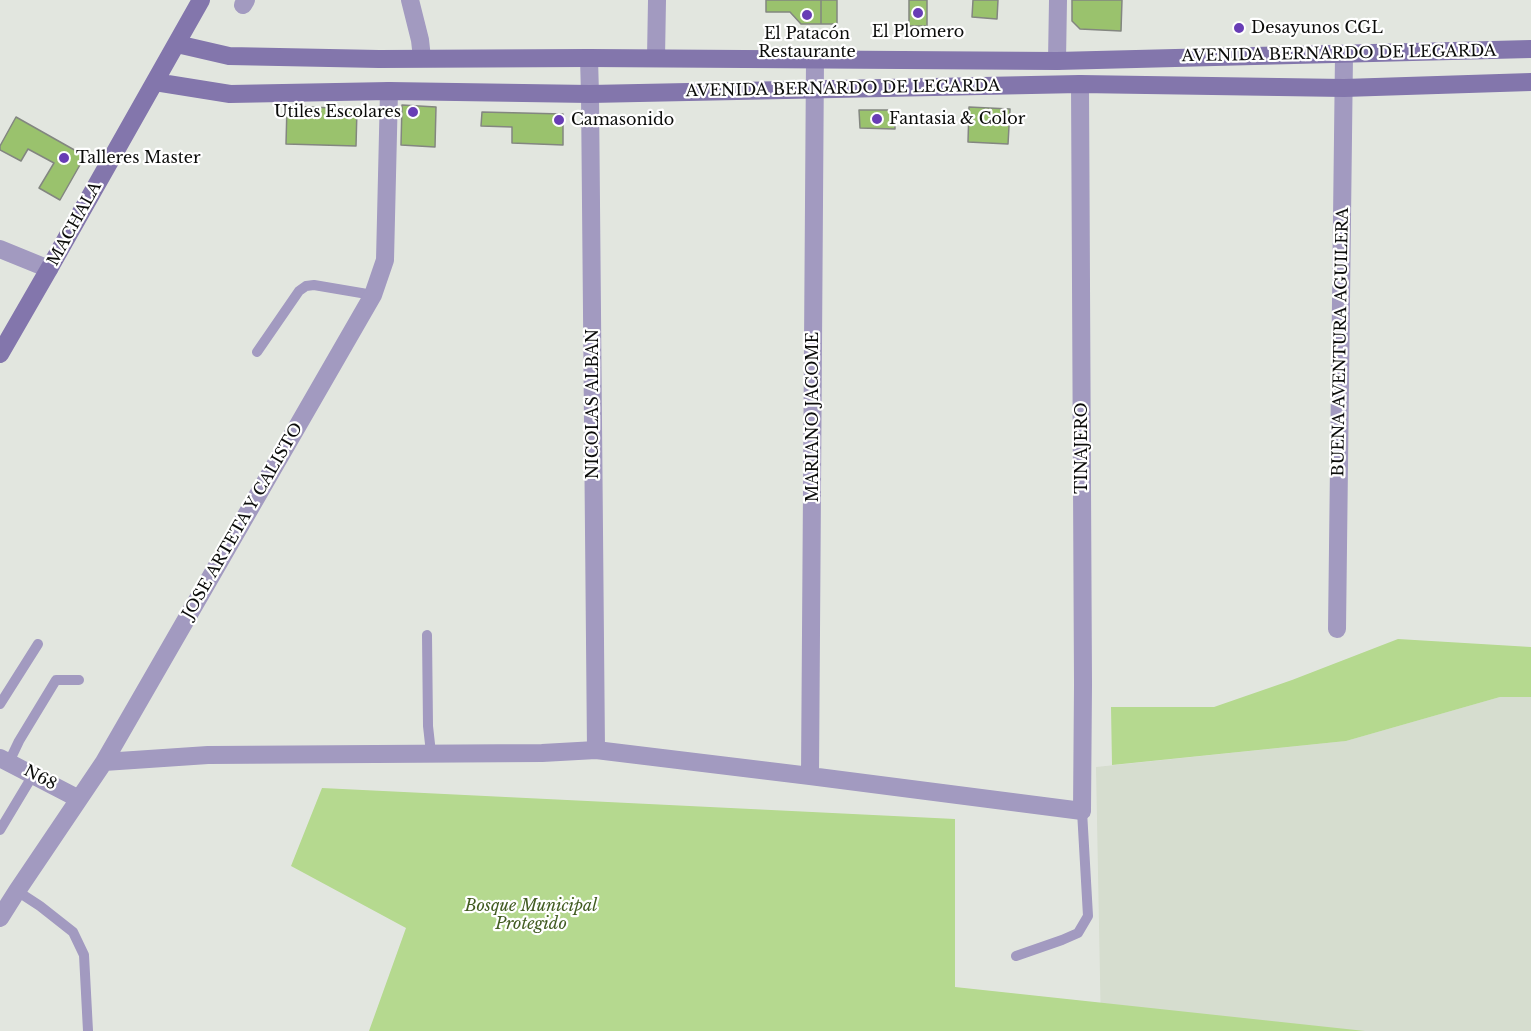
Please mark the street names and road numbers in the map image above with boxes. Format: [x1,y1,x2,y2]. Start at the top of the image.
street label: AVENIDA BERNARDO DE LEGARDA [1182,42,1496,66]
street label: AVENIDA BERNARDO DE LEGARDA [686,77,1000,101]
street label: MACHALA [44,178,106,270]
street label: BUENA AVENTURA AGUILERA [1329,207,1353,477]
street label: NICOLAS ALBAN [583,329,603,479]
street label: MARIANO JACOME [803,332,823,502]
street label: TINAJERO [1072,402,1092,494]
street label: JOSE ARTETA Y CALISTO [179,420,307,622]
street label: N68 [20,761,60,795]

